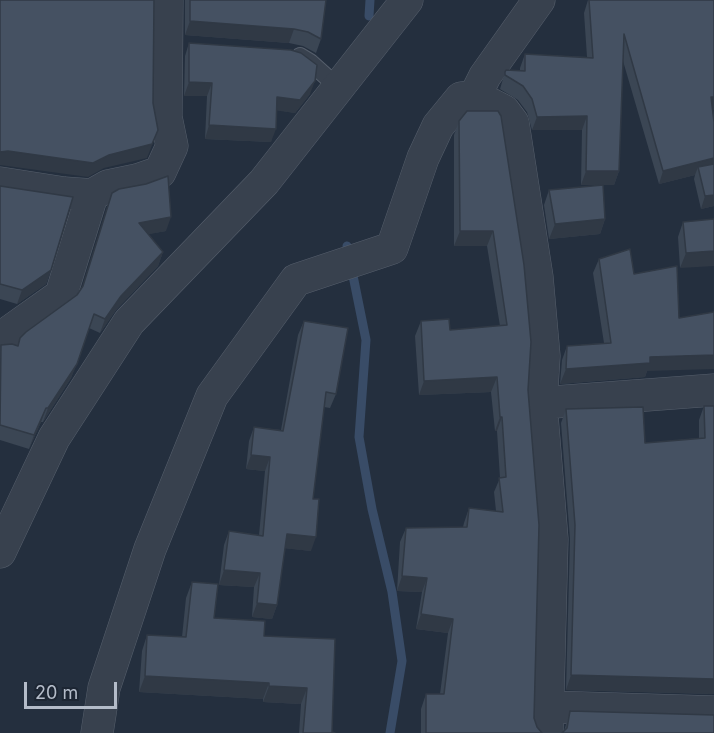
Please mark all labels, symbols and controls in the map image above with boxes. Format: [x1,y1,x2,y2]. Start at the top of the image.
scale bar [27,670,120,708]
text: 20 m [35,682,78,703]

